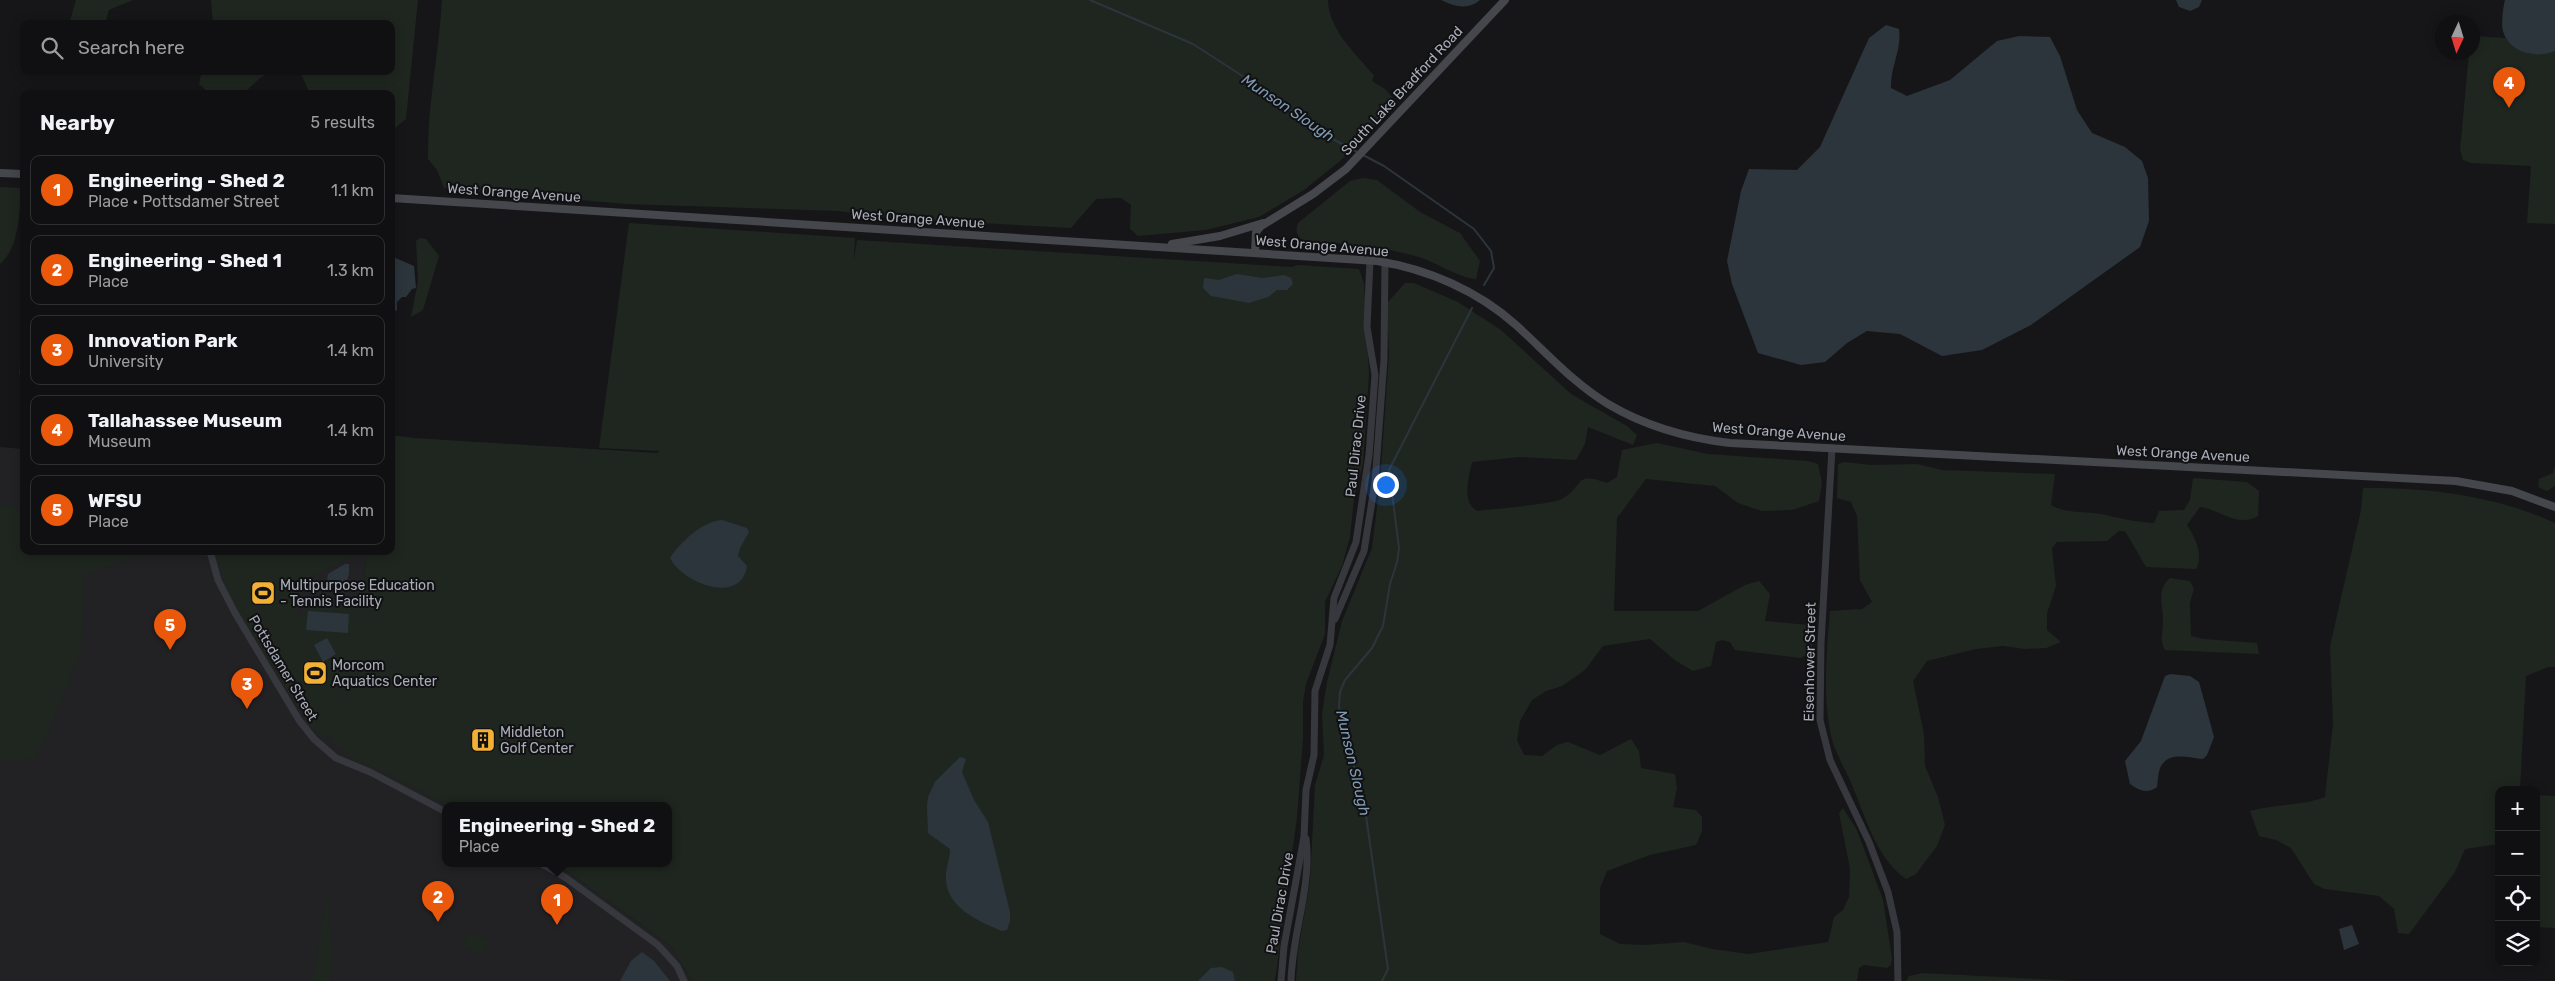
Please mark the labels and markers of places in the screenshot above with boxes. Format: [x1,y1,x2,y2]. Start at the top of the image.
pin: 4 [2493,67,2525,108]
place label: Multipurpose Education - Tennis Facility [280,577,435,610]
sports icon: Multipurpose Education - Tennis Facility [250,580,276,606]
pin: 5 [154,609,186,650]
place label: Morcom Aquatics Center [332,657,438,690]
sports icon: Morcom Aquatics Center [302,660,328,686]
pin: 3 [231,668,263,709]
place label: Middleton Golf Center [500,724,574,757]
building icon: Middleton Golf Center [470,727,496,753]
pin: 2 [422,881,454,922]
pin: 1 [541,884,573,925]

